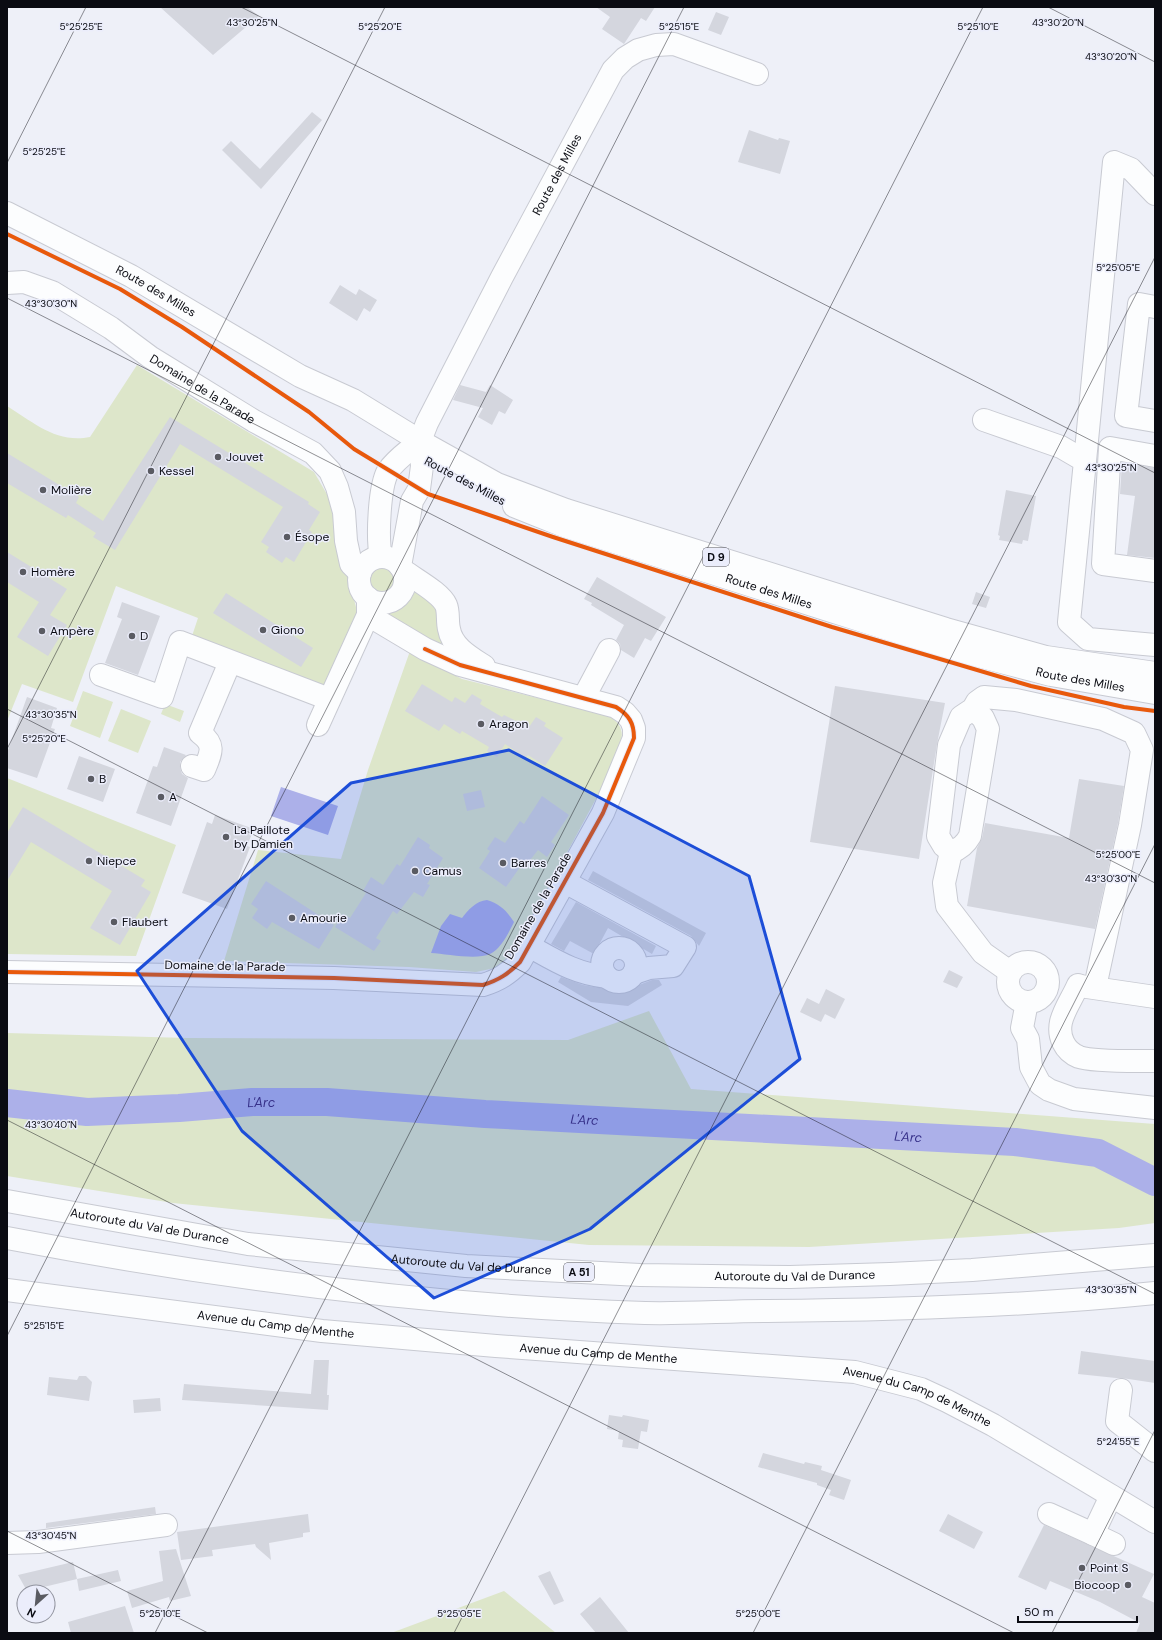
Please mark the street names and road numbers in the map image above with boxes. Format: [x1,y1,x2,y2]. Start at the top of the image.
street label: Route des Milles [529,131,585,218]
street label: Route des Milles [113,262,199,321]
street label: Domaine de la Parade [147,351,258,428]
street label: Route des Milles [421,453,509,509]
road number: D 9 [703,548,729,566]
street label: Route des Milles [724,570,814,613]
street label: Route des Milles [1034,663,1126,696]
street label: Domaine de la Parade [501,850,575,962]
street label: Domaine de la Parade [164,957,286,975]
street label: Autoroute du Val de Durance [69,1204,231,1249]
street label: Autoroute du Val de Durance [390,1250,552,1278]
road number: A 51 [564,1263,594,1281]
street label: Autoroute du Val de Durance [714,1266,876,1285]
street label: Avenue du Camp de Menthe [196,1307,355,1342]
street label: Avenue du Camp de Menthe [519,1340,678,1367]
street label: Avenue du Camp de Menthe [842,1363,994,1431]

